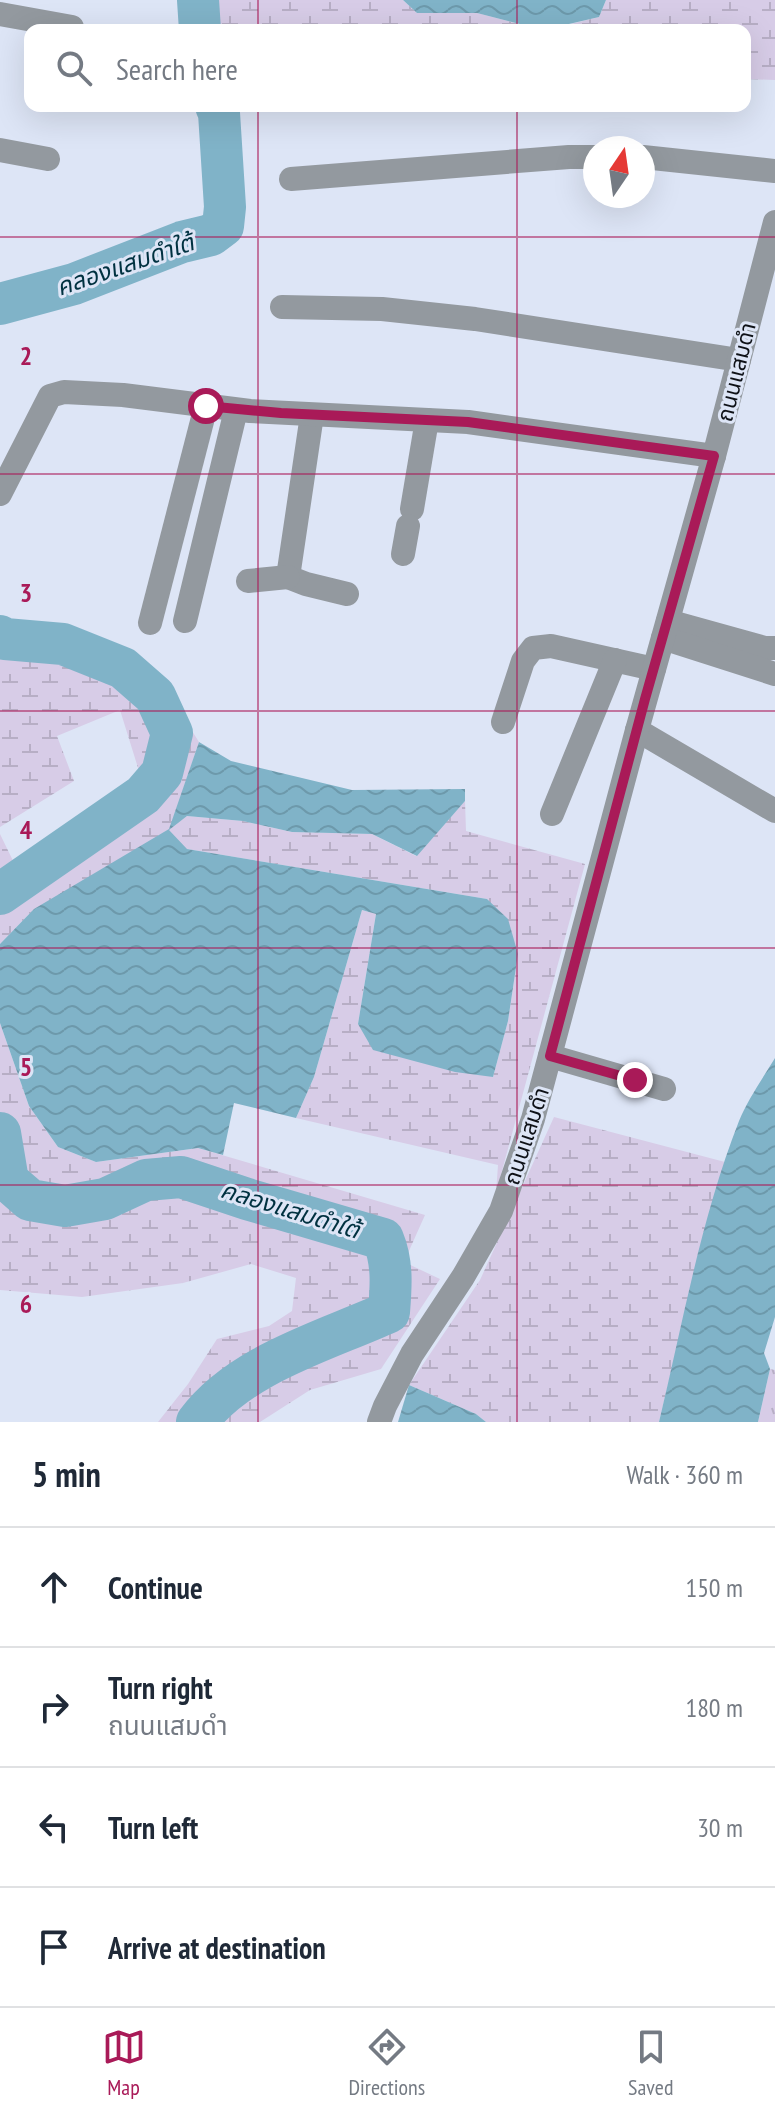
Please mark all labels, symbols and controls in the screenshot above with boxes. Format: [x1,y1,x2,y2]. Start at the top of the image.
search box [24,24,751,112]
icon: search [52,46,96,90]
text: Search here [116,49,238,88]
north arrow [583,136,655,208]
water label: คลองแสมดำใต้ [52,226,200,303]
street label: ถนนแสมดำ [710,320,762,424]
text: 2 [20,339,32,372]
route start [188,388,224,424]
text: 3 [20,576,32,609]
text: 4 [20,813,33,846]
text: 5 [20,1050,32,1083]
route end [617,1062,653,1098]
street label: ถนนแสมดำ [497,1084,555,1188]
water label: คลองแสมดำใต้ [217,1174,366,1246]
text: 6 [20,1287,32,1320]
text: 5 min [32,1452,101,1496]
text: Walk · 360 m [626,1458,743,1491]
icon: ahead [32,1565,76,1609]
text: Continue [108,1568,203,1607]
text: 150 m [685,1571,743,1604]
text: Turn right [108,1668,212,1707]
icon: right [32,1685,76,1729]
text: 180 m [685,1691,743,1724]
text: ถนนแสมดำ [108,1709,227,1742]
icon: left [32,1805,76,1849]
text: Turn left [108,1808,198,1847]
text: 30 m [697,1811,743,1844]
icon: arrive [32,1925,76,1969]
text: Arrive at destination [108,1928,326,1967]
tab: Map [102,2025,146,2101]
tab: Directions [349,2025,425,2101]
tab: Saved [628,2025,673,2101]

